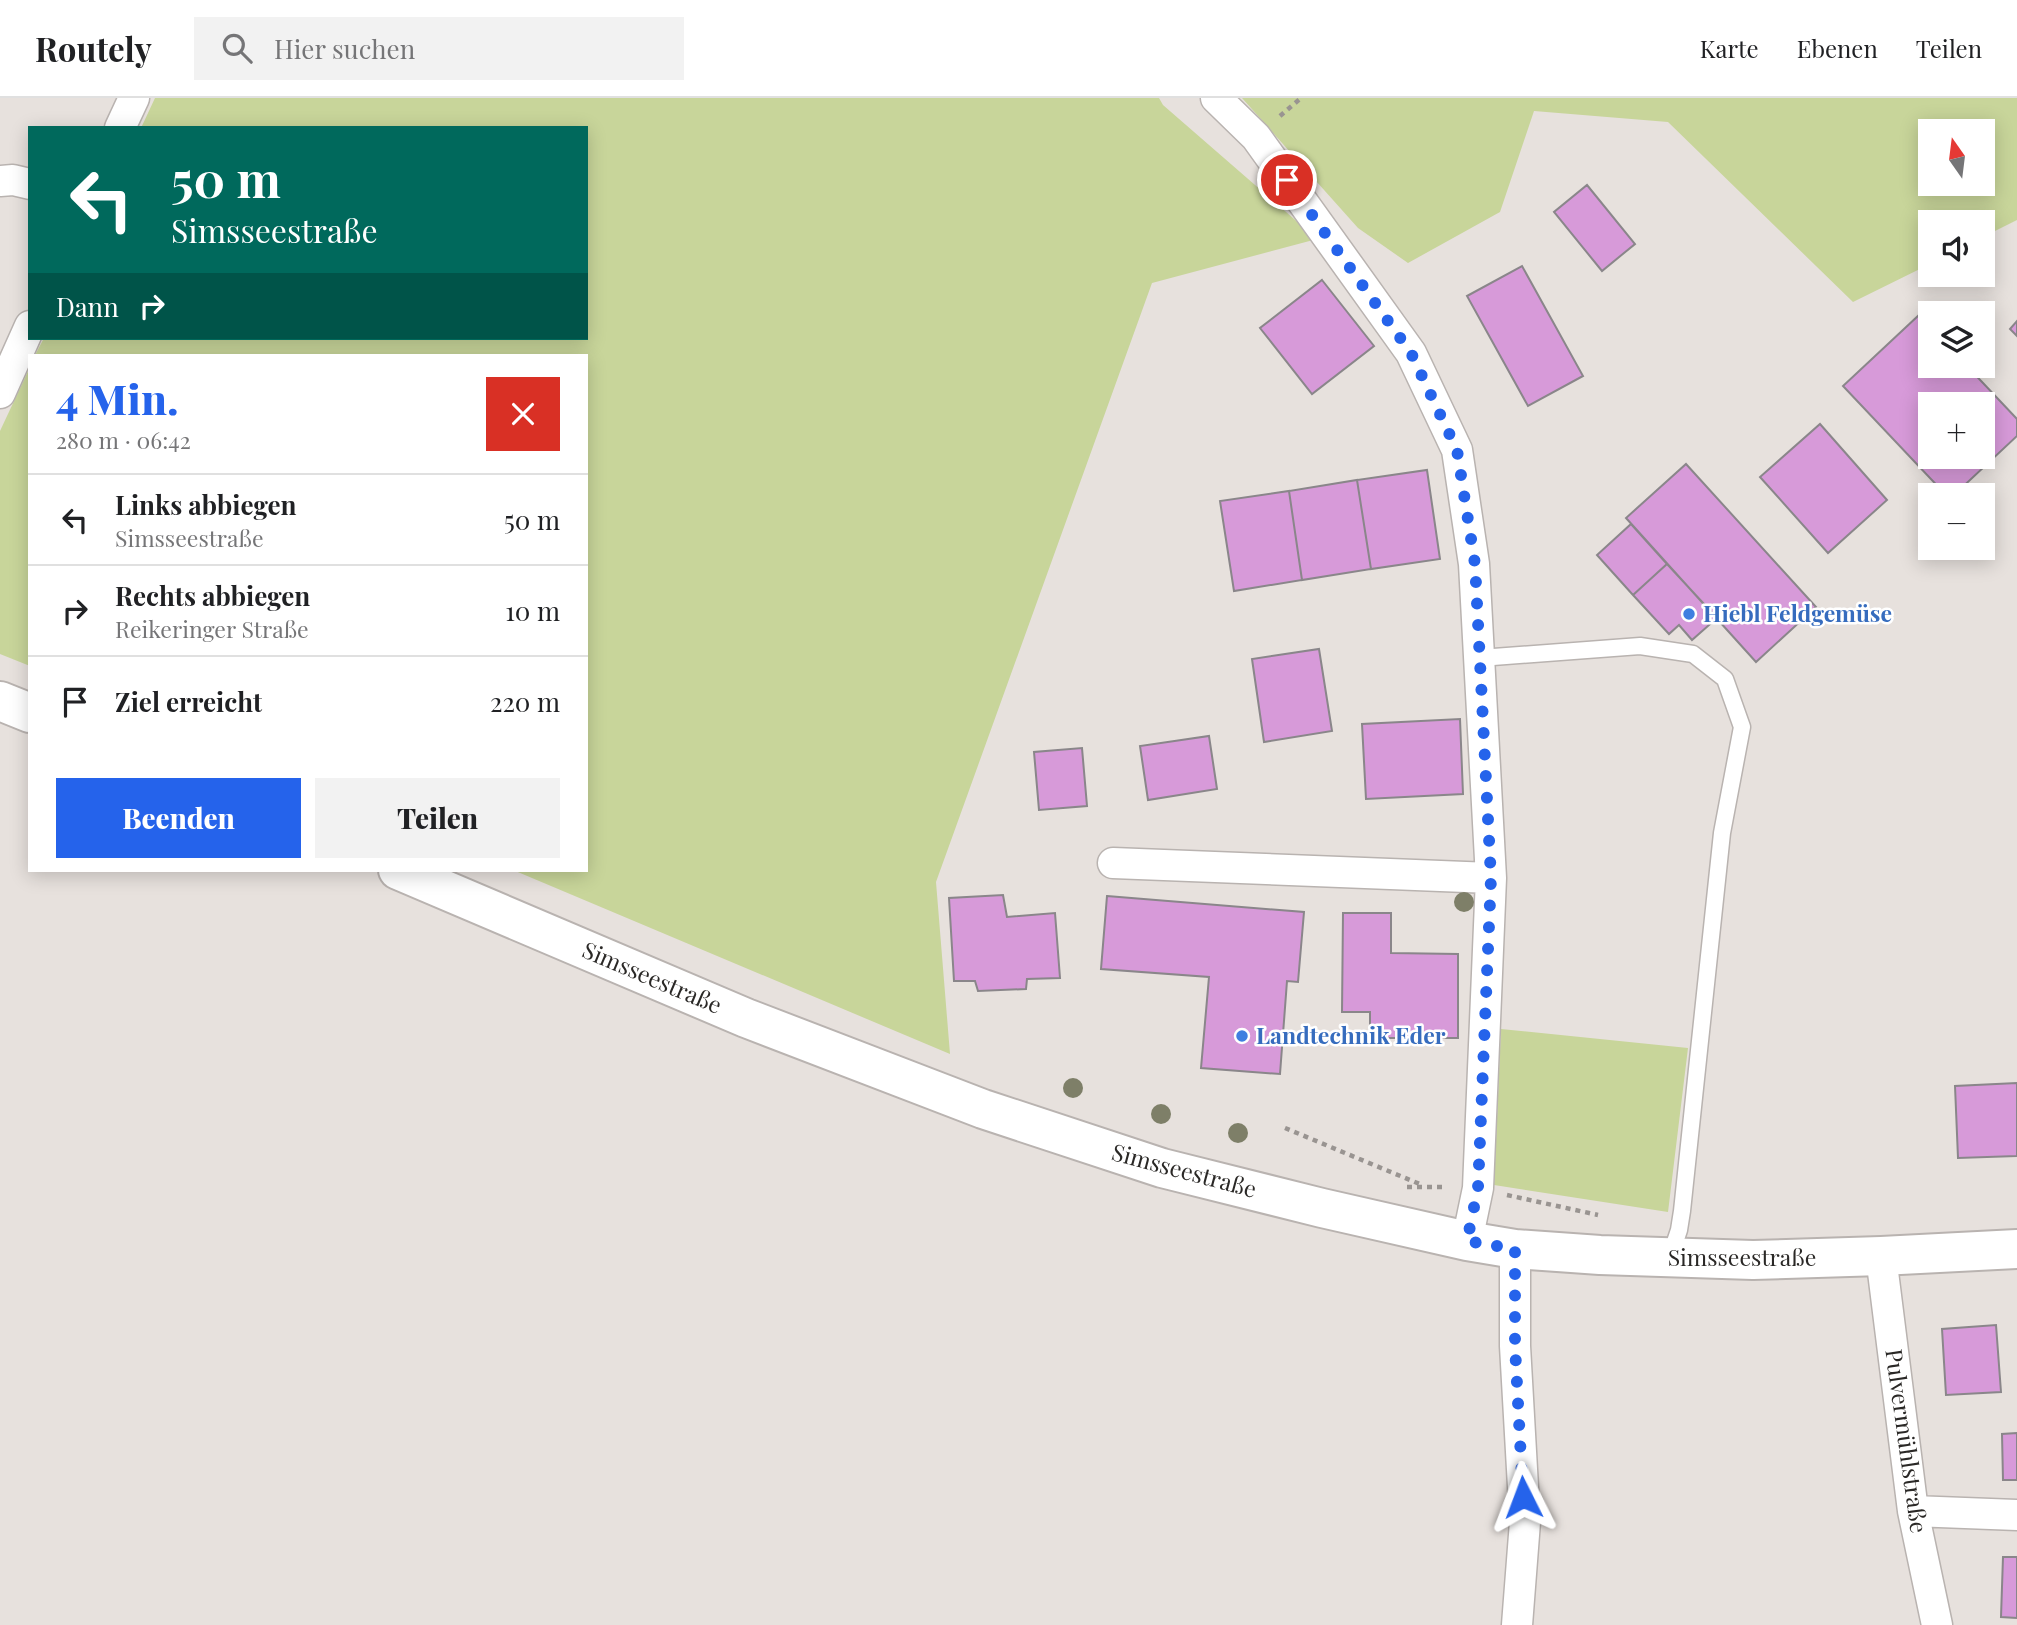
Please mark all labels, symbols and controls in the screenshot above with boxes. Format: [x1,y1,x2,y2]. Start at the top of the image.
search box [194,17,684,80]
text: Routely [35,26,152,70]
icon: search [218,29,256,67]
text: Hier suchen [274,31,415,66]
text: Karte [1700,32,1759,64]
text: Ebenen [1797,32,1878,64]
text: Teilen [1916,32,1982,64]
north arrow [1918,119,1995,196]
map controls [1918,119,1995,560]
text: 50 m [171,145,281,210]
pin [1257,150,1317,210]
icon: left [56,154,147,245]
icon: arrive [1268,161,1306,199]
text: Simsseestraße [171,208,378,251]
button: sound [1918,210,1995,287]
icon: right [133,287,171,325]
text: Dann [56,289,119,324]
button: layers [1918,301,1995,378]
text: 4 Min. [56,370,179,426]
button: close [486,377,560,451]
button: + [1918,392,1995,469]
text: 280 m · 06:42 [56,424,191,455]
button: − [1918,483,1995,560]
text: Links abbiegen [115,487,296,522]
icon: left [56,501,94,539]
text: 50 m [504,502,560,537]
text: Simsseestraße [115,522,264,553]
text: Rechts abbiegen [115,578,310,613]
icon: right [56,592,94,630]
text: 10 m [505,593,560,628]
place label: Hiebl Feldgemüse [1703,597,1892,628]
marker: Hiebl Feldgemüse [1681,606,1697,622]
text: Reikeringer Straße [115,613,309,644]
icon: arrive [56,683,94,721]
text: Ziel erreicht [115,684,262,719]
text: 220 m [490,684,560,719]
button: Beenden [56,778,301,858]
button: Teilen [315,778,560,858]
street label: Simsseestraße [578,933,727,1020]
place label: Landtechnik Eder [1256,1019,1446,1050]
marker: Landtechnik Eder [1234,1028,1250,1044]
street label: Simsseestraße [1109,1135,1260,1204]
street label: Simsseestraße [1668,1241,1816,1272]
street label: Pulvermühlstraße [1879,1347,1936,1535]
position arrow [1486,1460,1560,1534]

